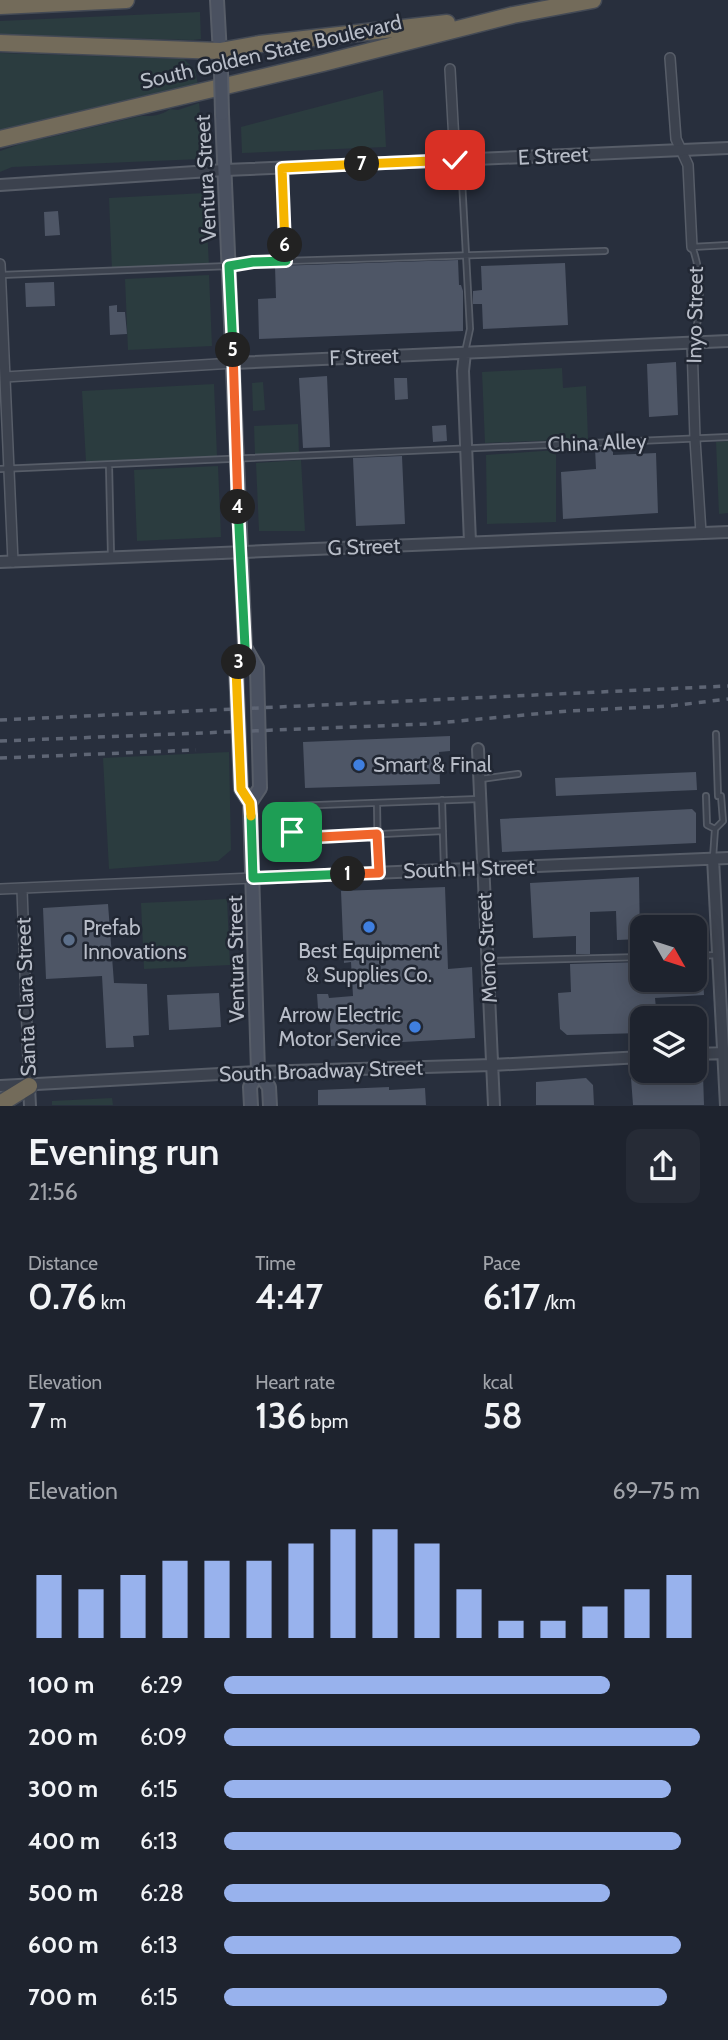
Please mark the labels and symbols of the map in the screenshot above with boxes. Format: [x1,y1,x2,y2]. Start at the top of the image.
street label: South Golden State Boulevard [138,9,404,94]
street label: Ventura Street [190,114,221,242]
pin [425,130,485,190]
street label: E Street [517,141,589,170]
pin: 7 [344,146,380,182]
pin: 6 [268,228,302,262]
street label: Inyo Street [681,266,708,364]
pin: 5 [216,332,250,368]
street label: F Street [329,343,399,370]
street label: China Alley [547,428,647,457]
pin: 4 [220,490,256,524]
street label: G Street [327,533,401,560]
pin: 3 [222,644,256,680]
place label: Smart & Final [373,752,492,777]
marker: Smart & Final [351,757,367,773]
pin [262,802,322,862]
street label: South H Street [403,854,535,883]
pin: 1 [330,856,366,892]
street label: Mono Street [471,892,502,1004]
street label: Ventura Street [222,895,249,1023]
place label: Prefab Innovations [83,915,187,964]
north arrow [630,915,707,992]
street label: Santa Clara Street [10,917,41,1077]
marker: Best Equipment & Supplies Co. [361,919,377,935]
marker: Prefab Innovations [61,932,77,948]
place label: Best Equipment & Supplies Co. [298,938,440,987]
place label: Arrow Electric Motor Service [278,1002,401,1051]
marker: Arrow Electric Motor Service [407,1019,423,1035]
street label: South Broadway Street [219,1054,423,1087]

